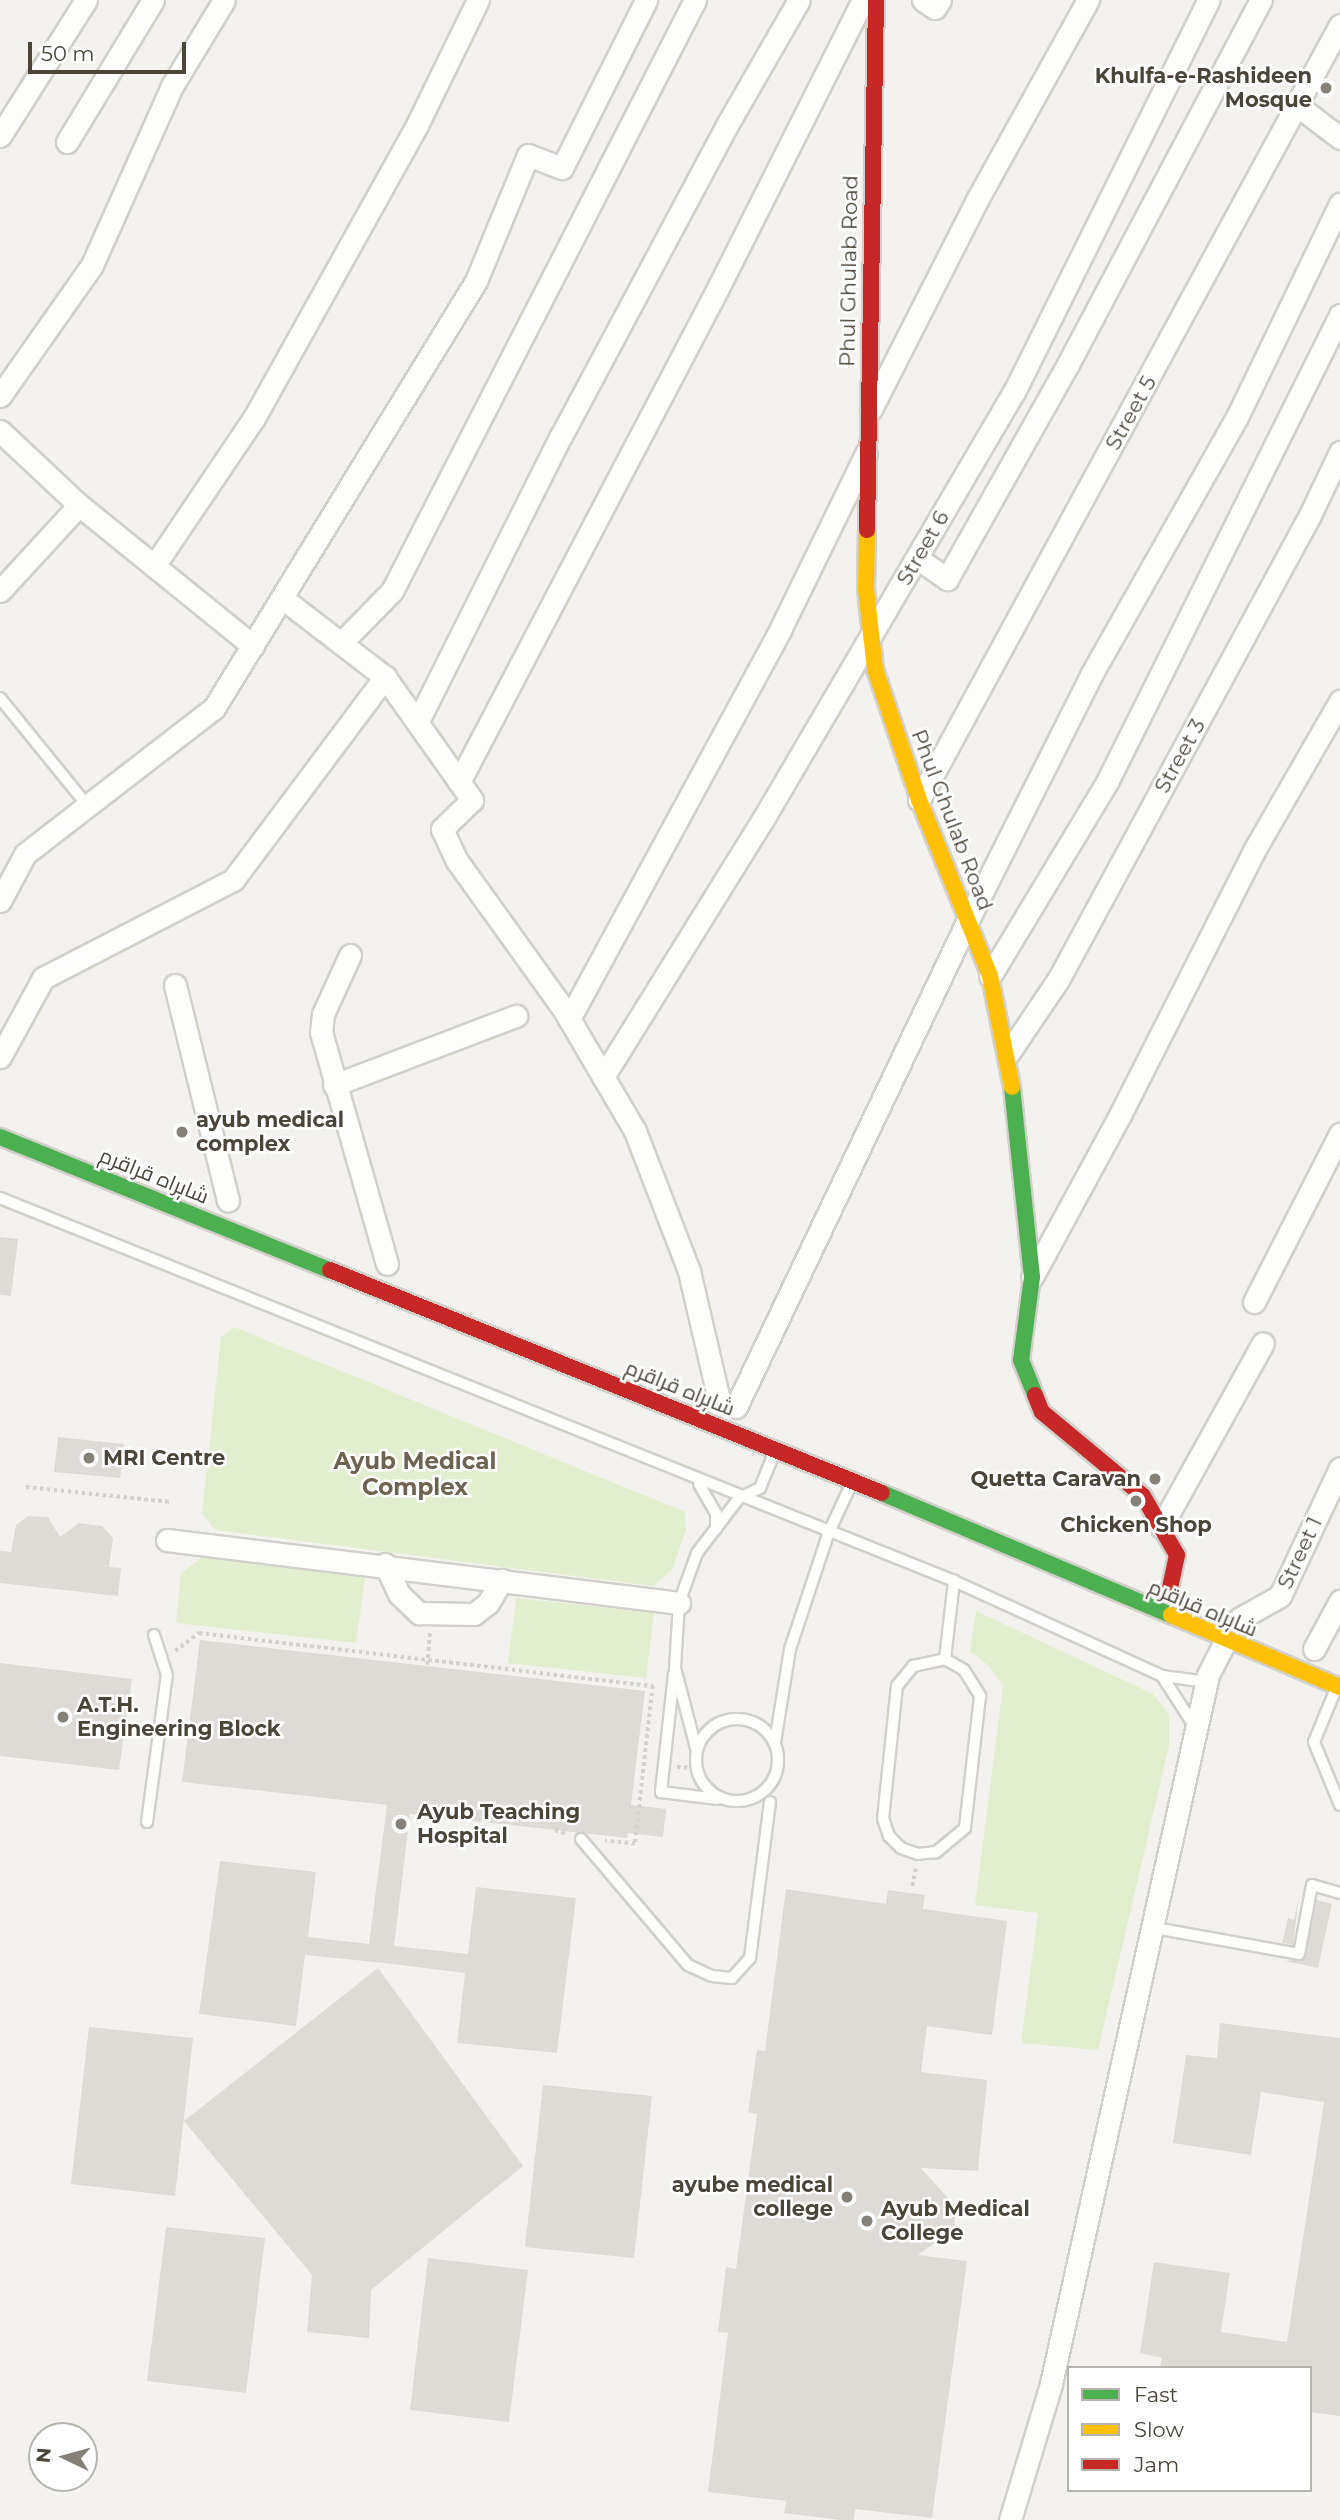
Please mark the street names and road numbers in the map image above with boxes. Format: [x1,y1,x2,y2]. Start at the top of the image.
street label: Phul Ghulab Road [835,175,863,367]
street label: Street 5 [1100,372,1162,454]
street label: Street 6 [892,506,954,590]
street label: Street 3 [1149,715,1211,797]
street label: Phul Ghulab Road [906,726,998,914]
street label: شاہراہ قراقرم [96,1143,212,1209]
street label: شاہراہ قراقرم [622,1355,738,1421]
street label: Street 1 [1272,1513,1328,1593]
street label: شاہراہ قراقرم [1145,1574,1261,1642]

